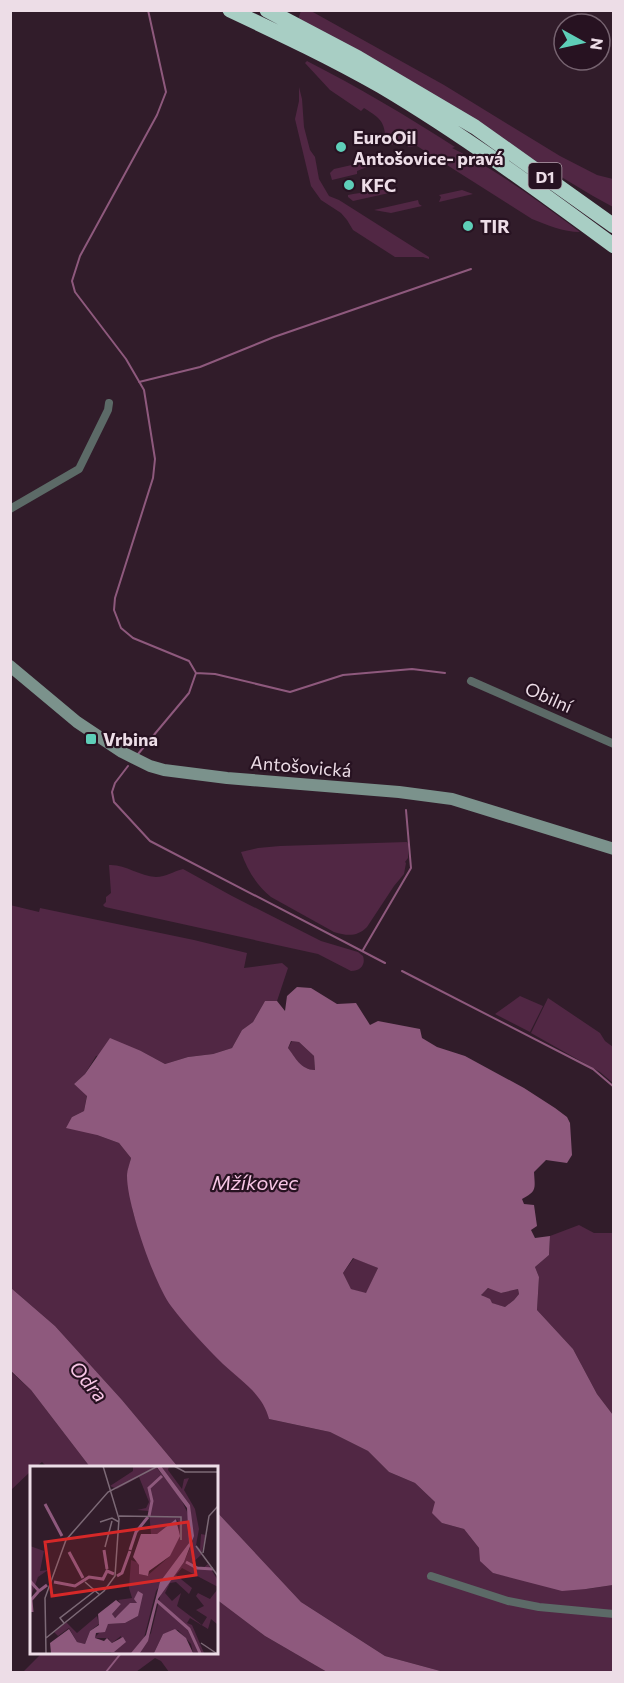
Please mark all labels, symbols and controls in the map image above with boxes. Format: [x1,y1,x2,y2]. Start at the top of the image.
north arrow [552,12,612,72]
text: N [587,37,608,51]
place label: EuroOil Antošovice- pravá [353,126,503,169]
marker: EuroOil Antošovice- pravá [334,140,348,154]
road number: D1 [528,163,562,189]
place label: KFC [361,174,396,196]
marker: KFC [342,178,356,192]
place label: TIR [480,215,510,237]
marker: TIR [461,219,475,233]
street label: Obilní [522,677,577,718]
place label: Vrbina [103,728,158,750]
marker: Vrbina [84,732,98,746]
street label: Antošovická [250,751,352,781]
water label: Mžíkovec [212,1170,298,1194]
water label: Odra [65,1356,113,1406]
inset map [30,1466,218,1653]

